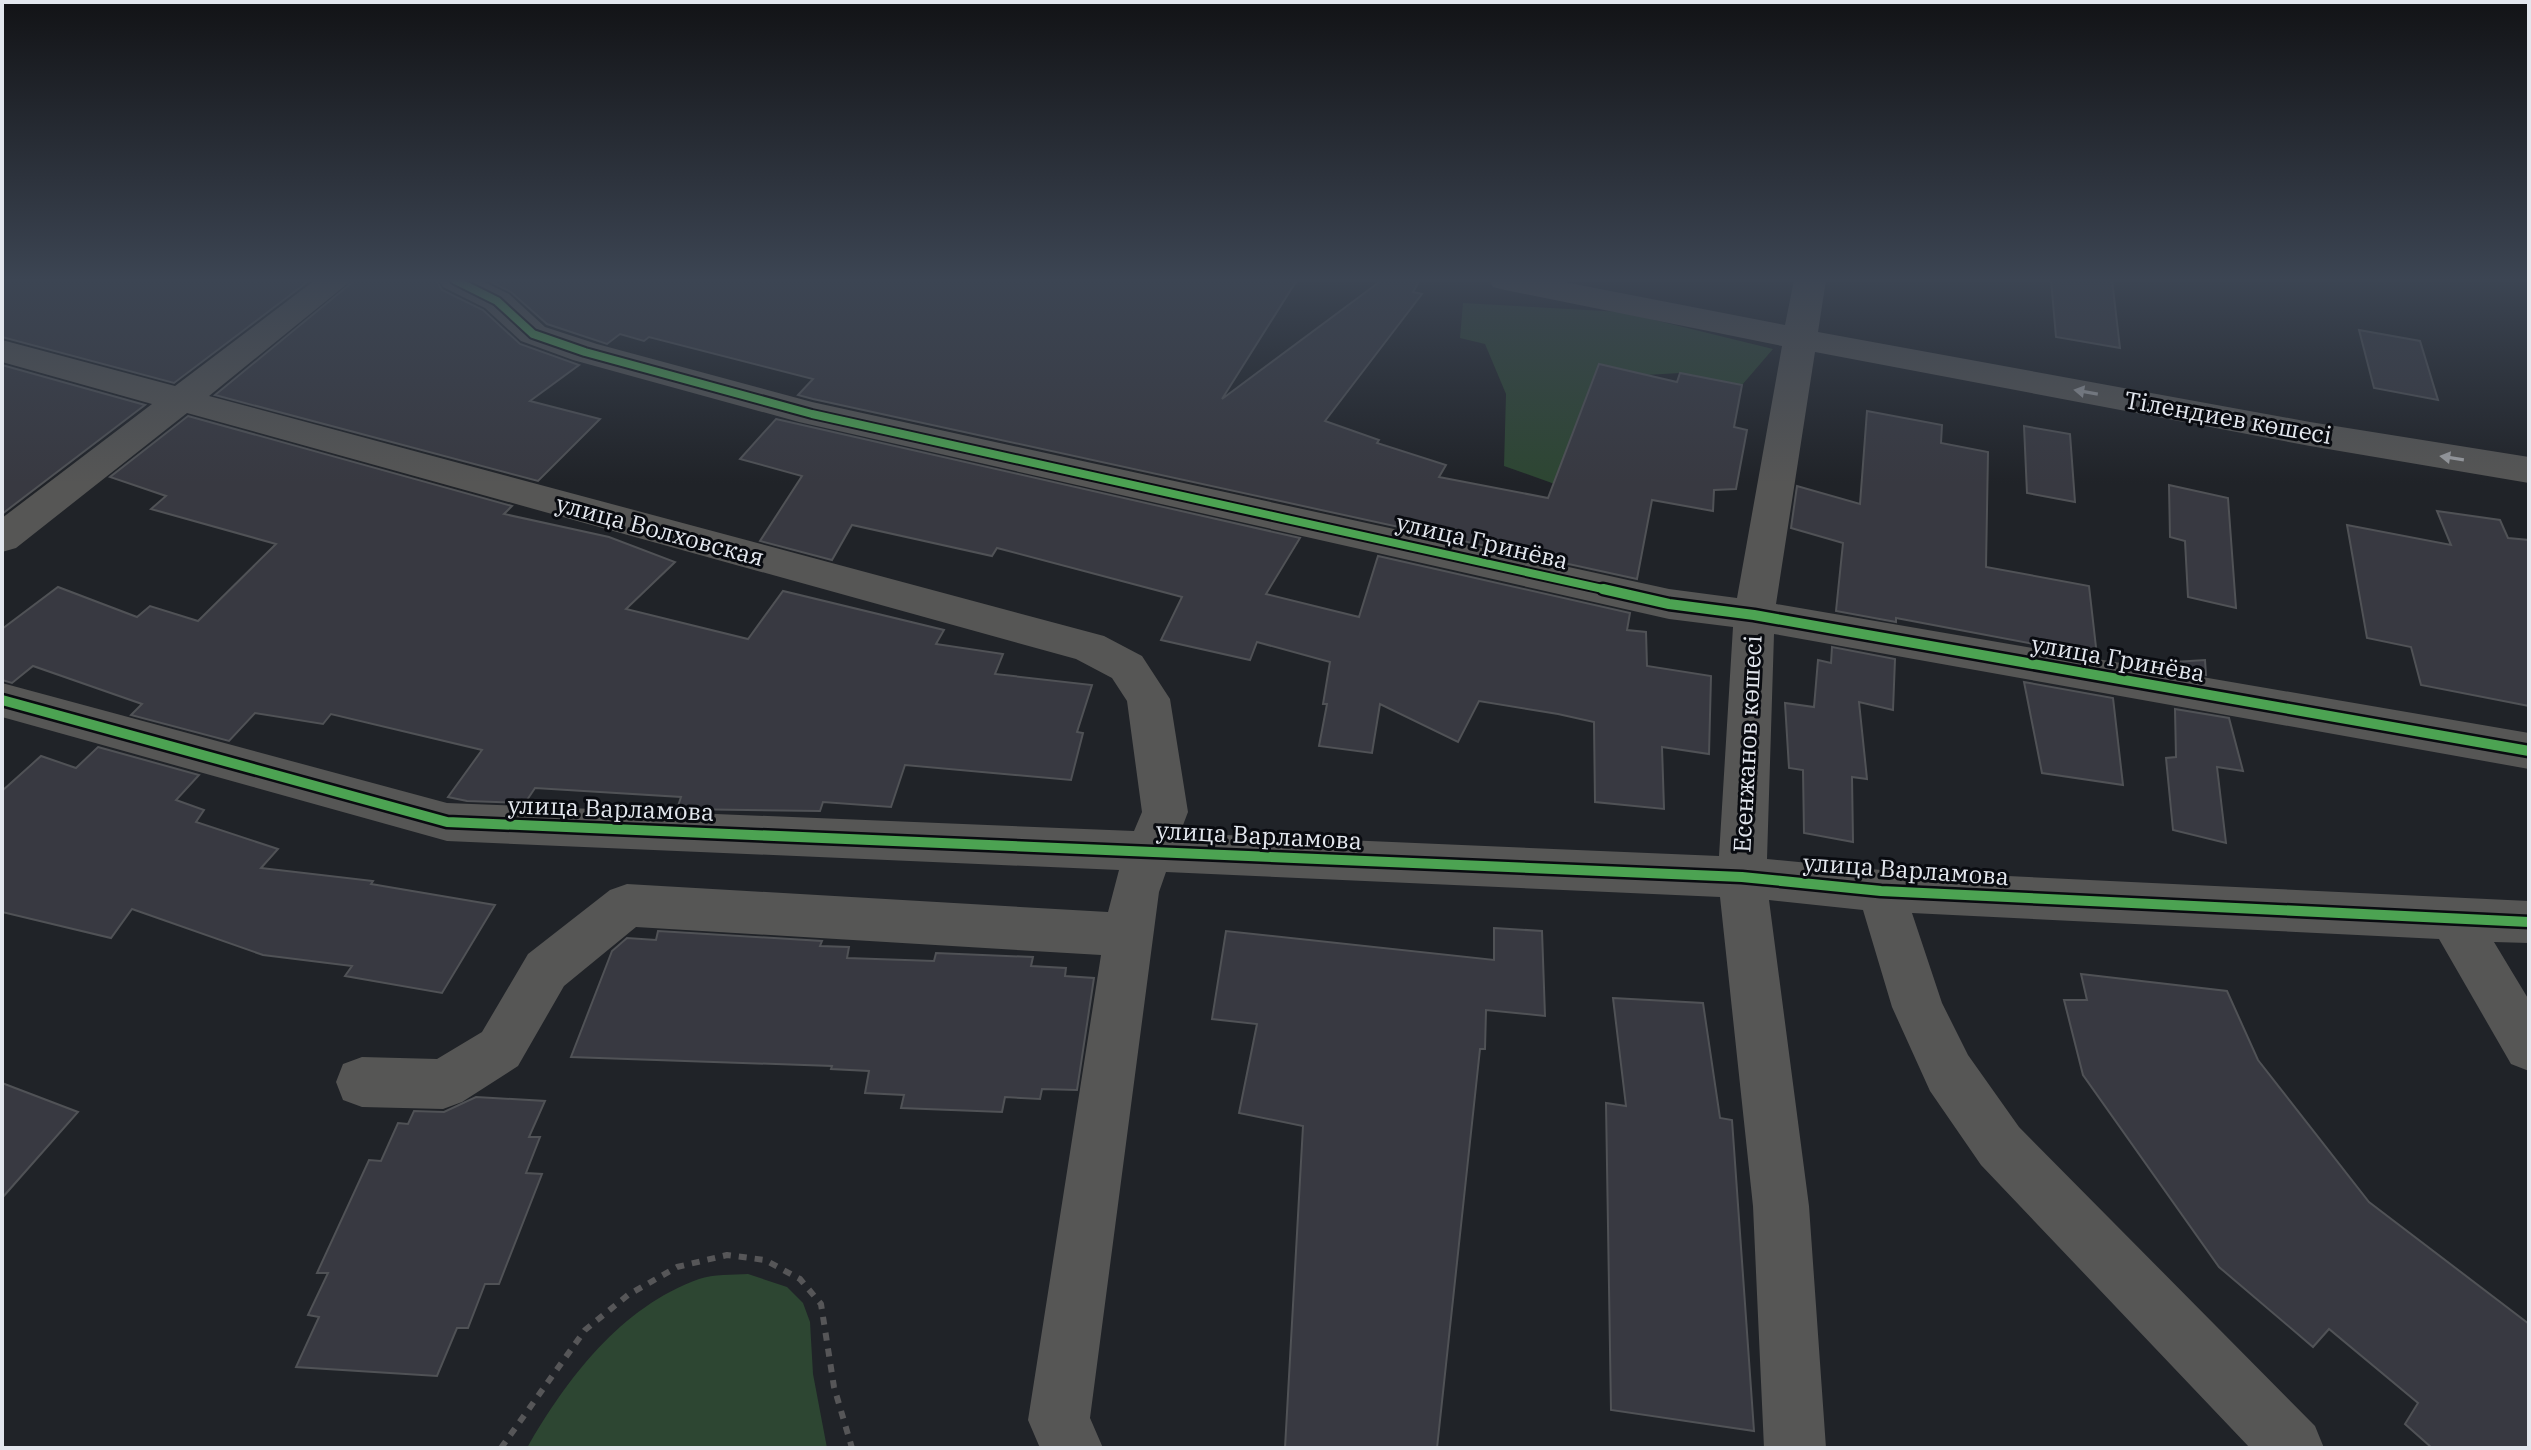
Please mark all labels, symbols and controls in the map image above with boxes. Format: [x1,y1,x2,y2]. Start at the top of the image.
street label: Тілендиев көшесі [2122,383,2334,451]
one-way arrow [2073,386,2098,398]
one-way arrow [2439,451,2464,463]
street label: улица Волховская [553,487,768,573]
street label: улица Гринёва [1393,506,1571,576]
street label: улица Гринёва [2029,627,2207,689]
street label: Есенжанов көшесі [1725,635,1769,853]
street label: улица Варламова [507,788,715,828]
street label: улица Варламова [1155,814,1363,856]
street label: улица Варламова [1802,846,2010,892]

